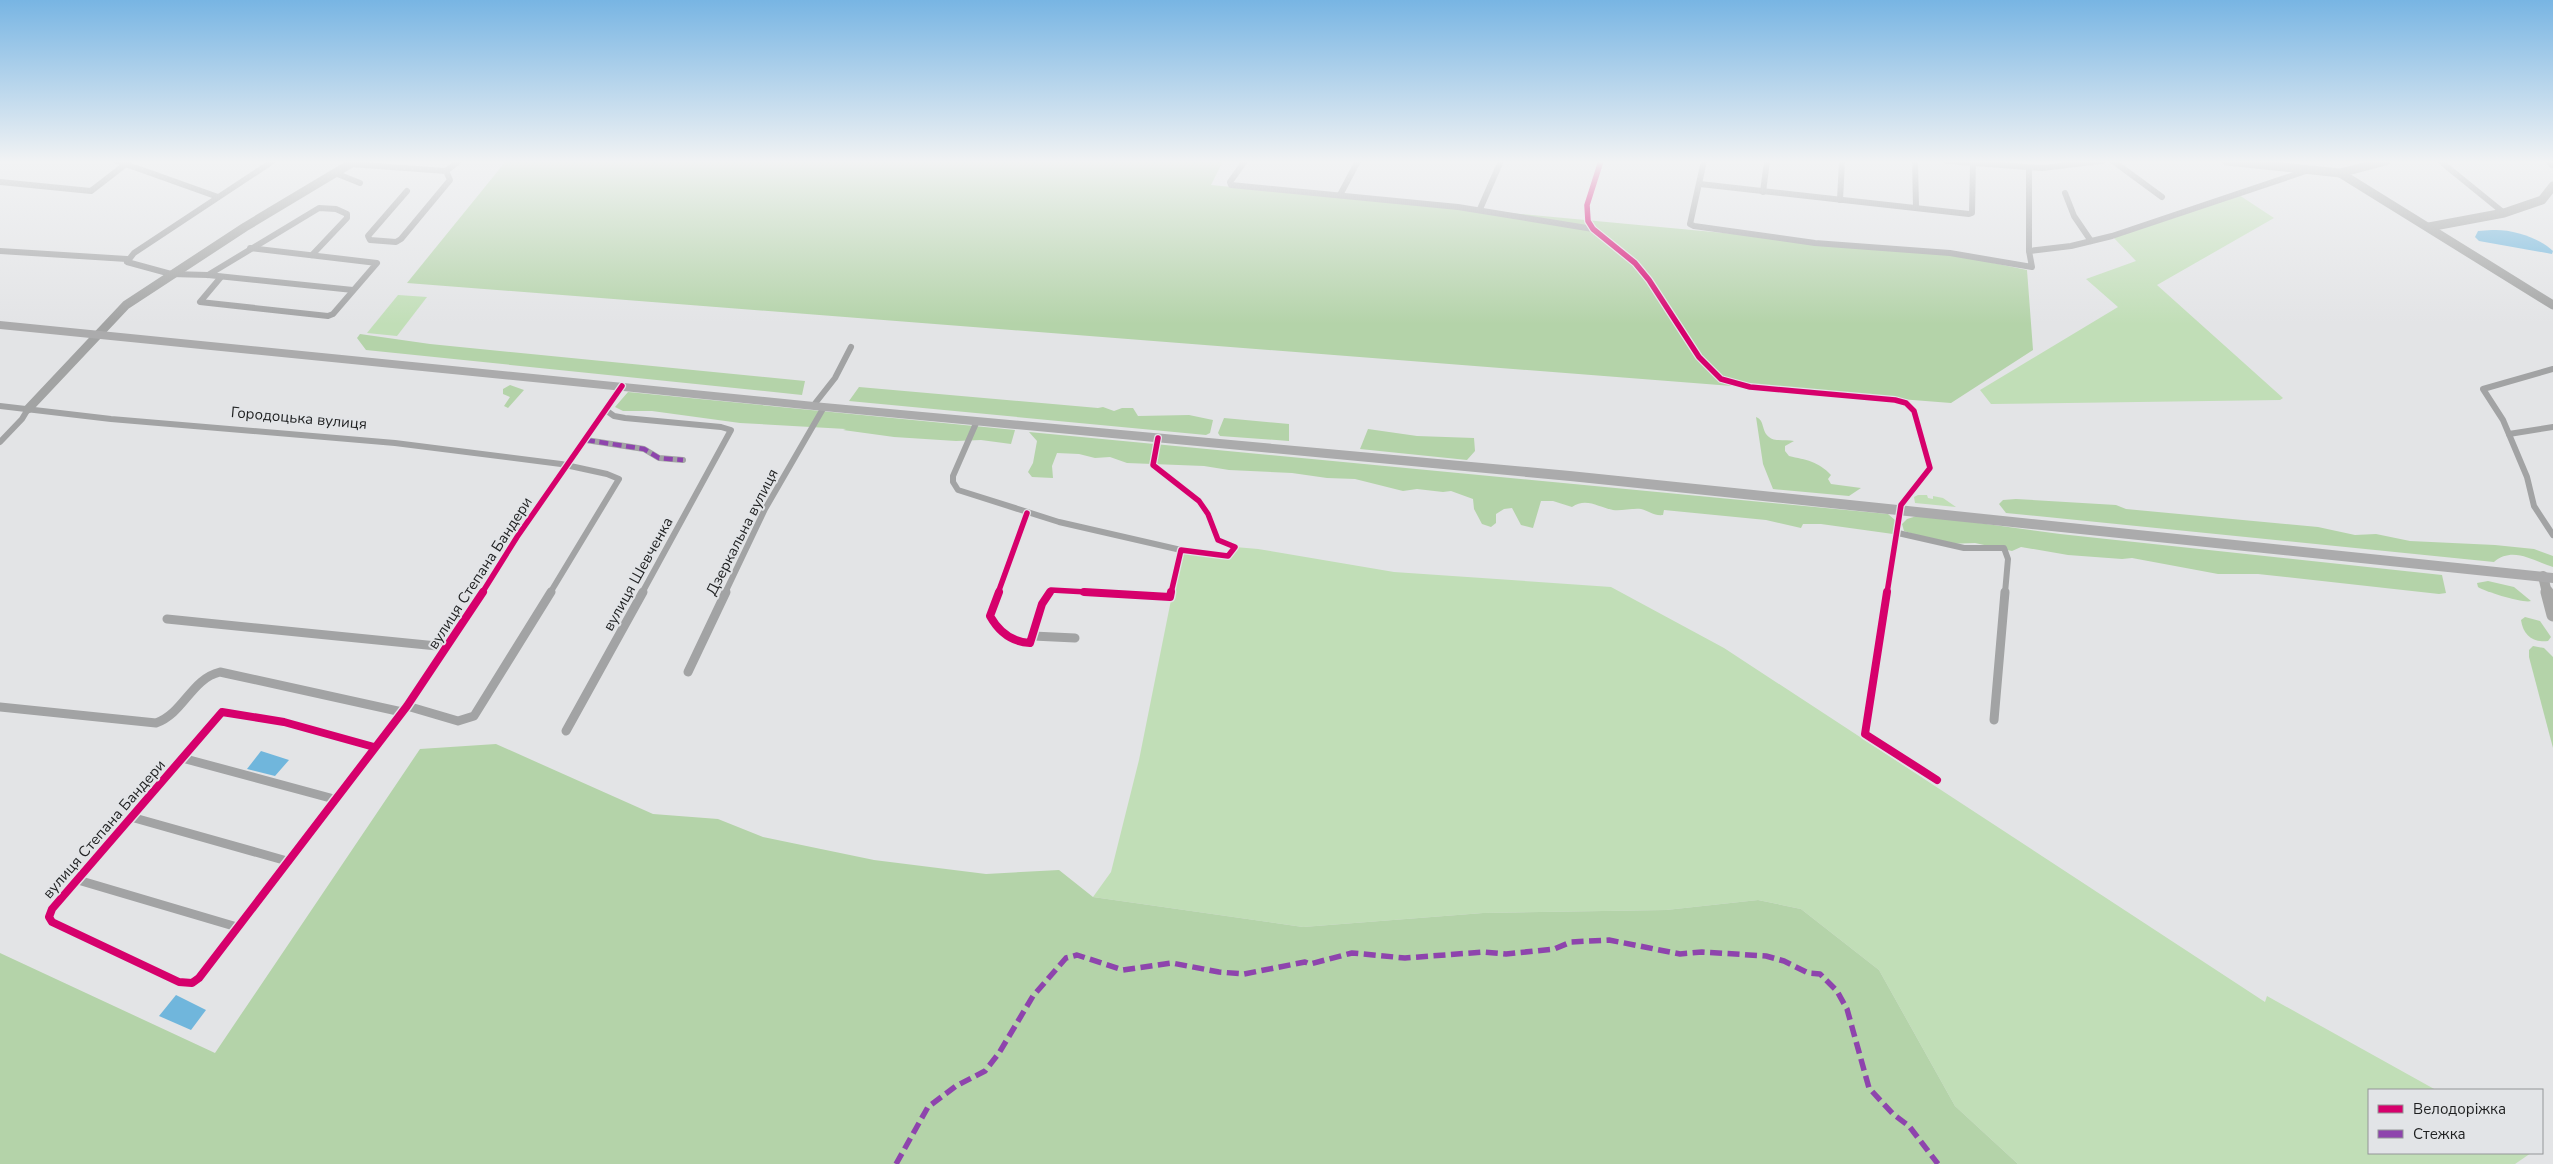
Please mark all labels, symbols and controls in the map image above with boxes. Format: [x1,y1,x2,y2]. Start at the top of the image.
street label: Городоцька вулиця [230,402,368,434]
street label: Дзеркальна вулиця [701,465,783,599]
street label: вулиця Степана Бандери [423,493,537,653]
street label: вулиця Шевченка [598,514,678,634]
street label: вулиця Степана Бандери [38,755,170,903]
legend [2368,1089,2543,1154]
text: Велодоріжка [2413,1099,2506,1119]
text: Стежка [2413,1124,2466,1144]

